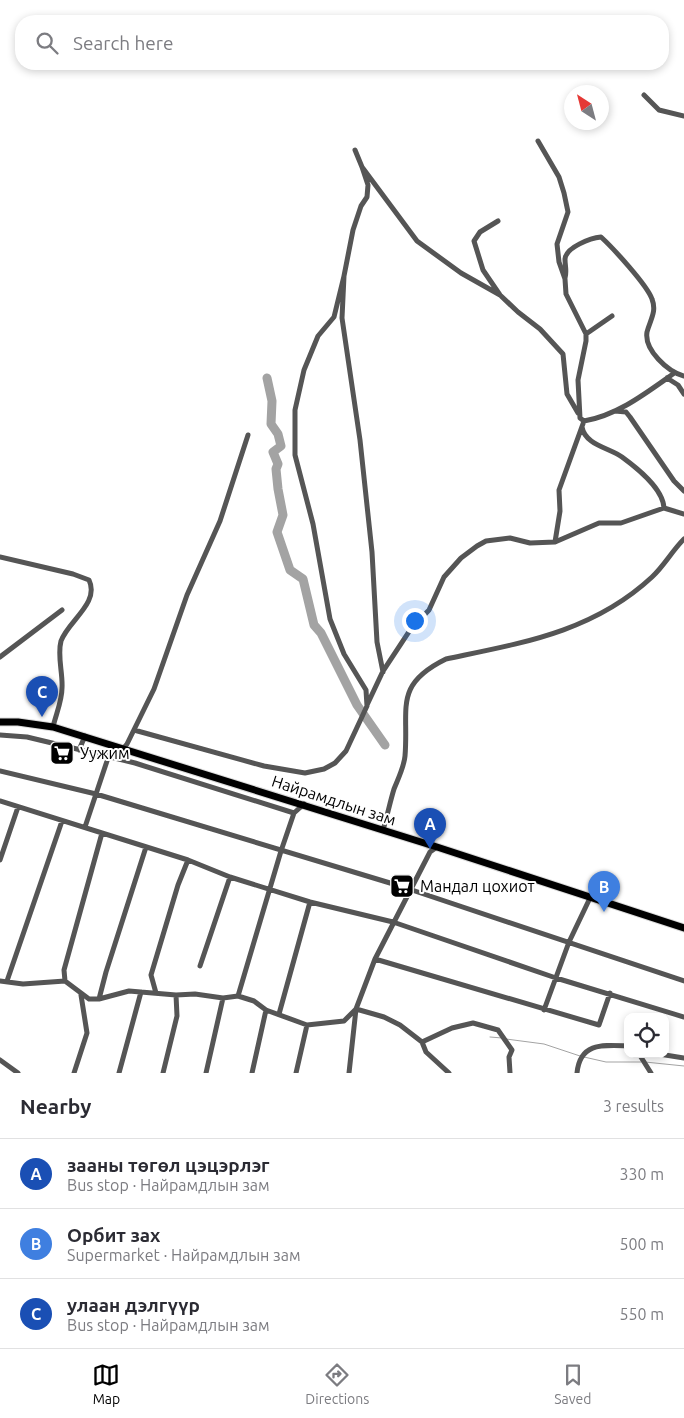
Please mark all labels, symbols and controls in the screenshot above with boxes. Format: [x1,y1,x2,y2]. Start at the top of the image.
search box [15,15,669,70]
icon: search [33,29,61,57]
text: Search here [73,32,173,54]
north arrow [564,85,609,130]
your location [402,608,428,634]
pin: C [26,676,58,717]
supermarket icon: Уужим [49,740,75,766]
place label: Уужим [80,744,130,762]
street label: Найрамдлын зам [270,771,398,829]
pin: A [414,808,446,849]
pin: B [588,871,620,912]
supermarket icon: Мандал цохиот [389,873,415,899]
place label: Мандал цохиот [420,877,535,895]
map controls [624,1013,669,1058]
button: locate [624,1013,669,1058]
text: Nearby [20,1094,91,1118]
text: 3 results [603,1097,664,1115]
text: зааны төгөл цэцэрлэг [67,1154,269,1176]
text: A [30,1165,42,1183]
text: 330 m [619,1165,664,1183]
text: Bus stop · Найрамдлын зам [67,1176,270,1194]
text: Орбит зах [67,1224,160,1246]
text: B [31,1235,41,1253]
text: 500 m [619,1235,664,1253]
text: Supermarket · Найрамдлын зам [67,1246,301,1264]
text: улаан дэлгүүр [67,1294,200,1316]
text: C [31,1305,41,1323]
text: 550 m [619,1305,664,1323]
text: Bus stop · Найрамдлын зам [67,1316,270,1334]
tab: Map [92,1361,120,1407]
tab: Directions [305,1361,369,1407]
tab: Saved [554,1361,592,1407]

